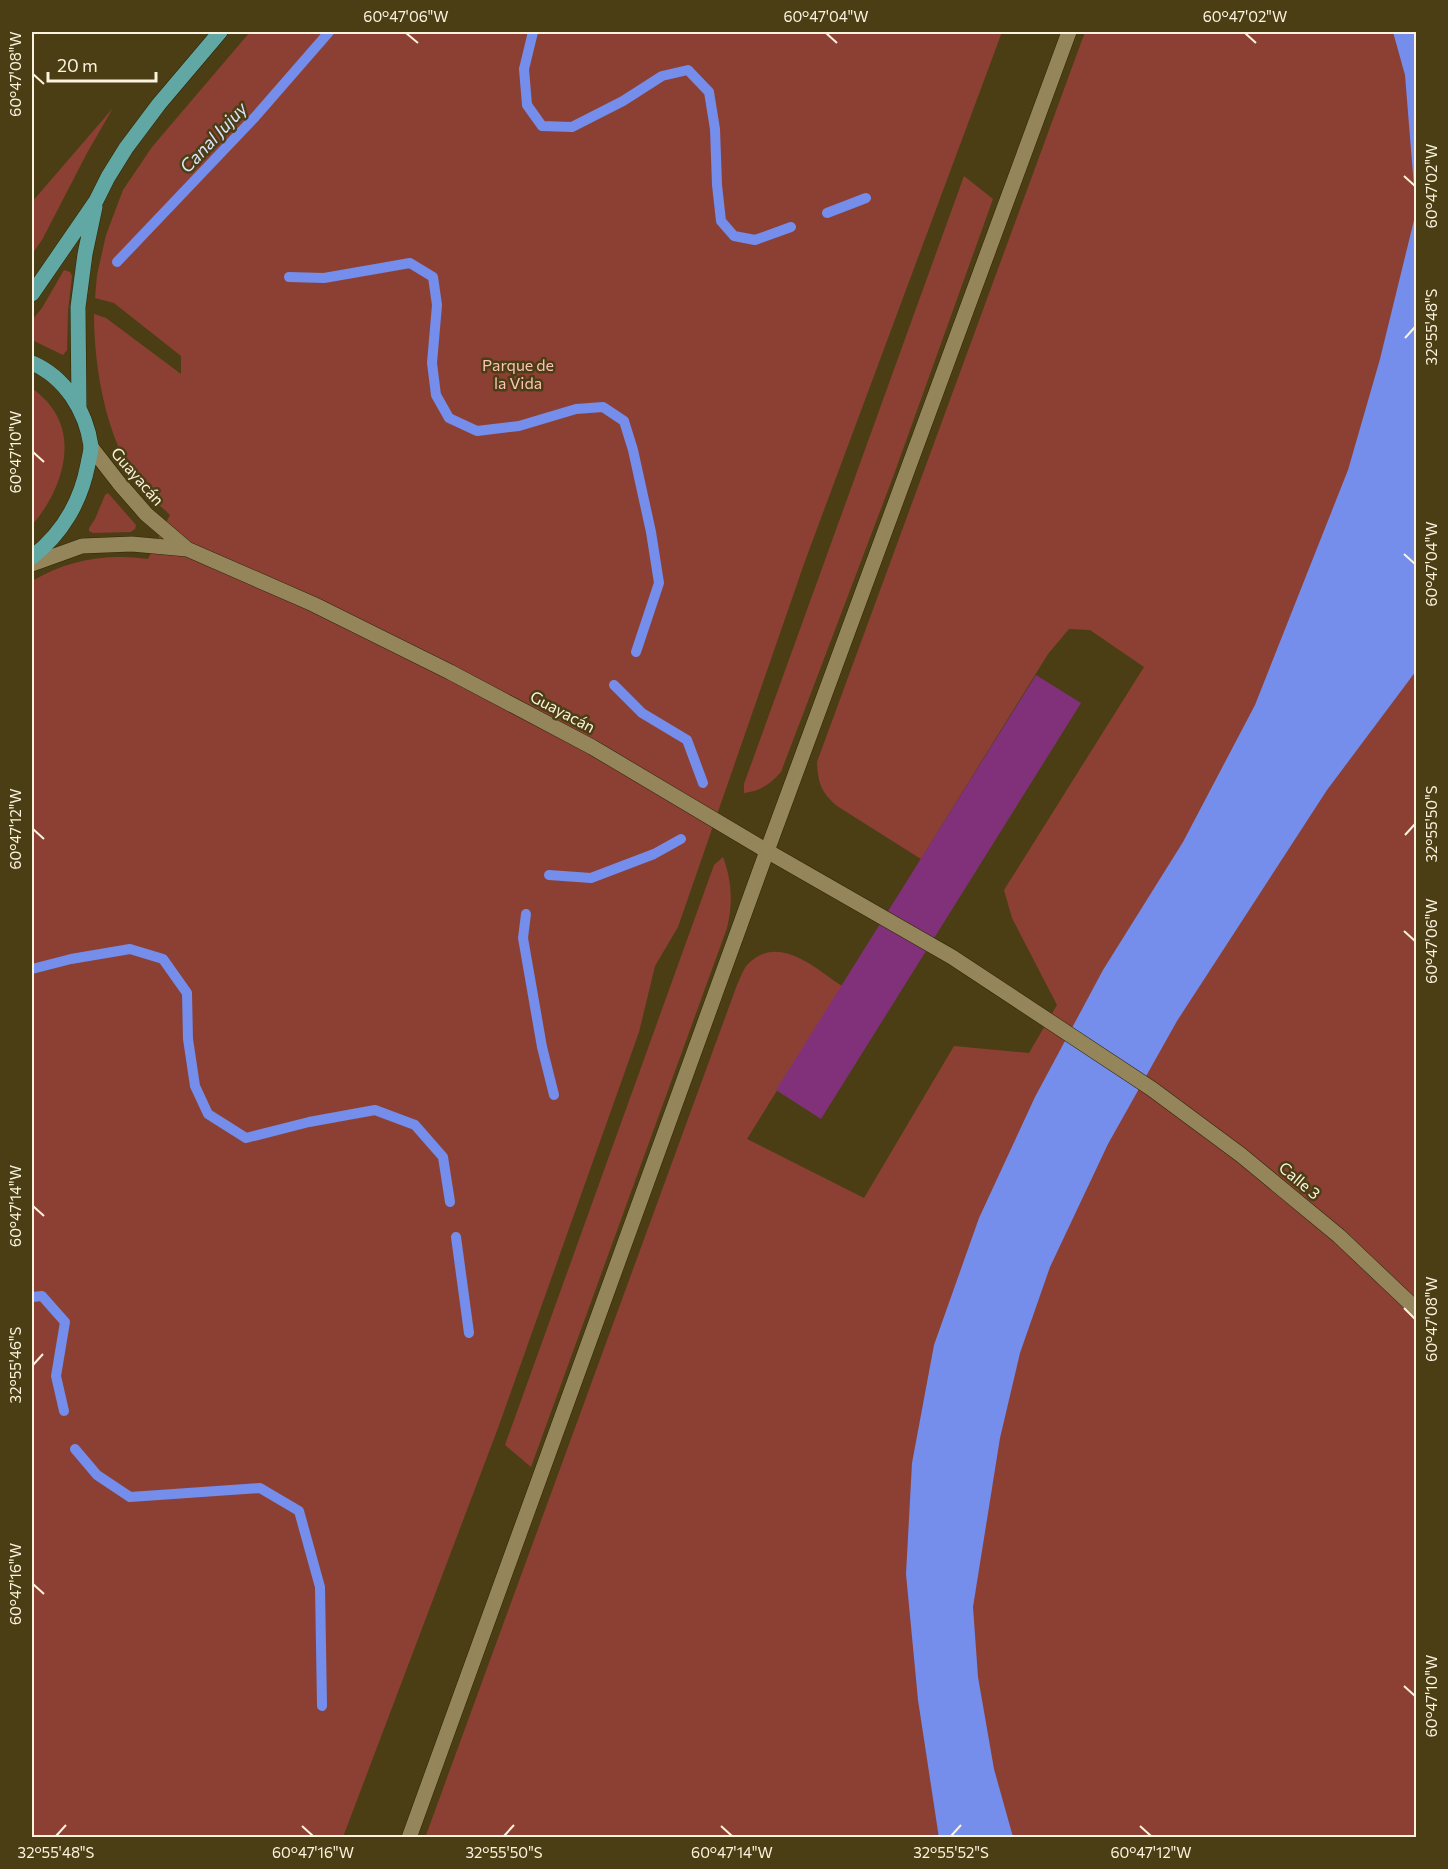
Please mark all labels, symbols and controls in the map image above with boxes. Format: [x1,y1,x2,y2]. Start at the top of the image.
text: 60°47'06"W [363,7,449,25]
text: 60°47'04"W [783,7,869,25]
text: 60°47'02"W [1203,7,1287,25]
text: 60°47'08"W [6,31,24,117]
scale bar [48,45,156,83]
text: 20 m [57,54,98,76]
water label: Canal Jujuy [175,97,252,177]
text: 60°47'02"W [1422,144,1440,228]
text: 32°55'48"S [1422,288,1440,365]
park label: Parque de la Vida [482,355,554,392]
text: 60°47'10"W [6,411,24,493]
street label: Guayacán [108,443,168,509]
text: 60°47'04"W [1422,521,1440,607]
street label: Guayacán [527,686,599,736]
text: 32°55'50"S [1422,785,1440,863]
text: 60°47'12"W [6,788,24,870]
text: 60°47'06"W [1422,898,1440,984]
street label: Calle 3 [1275,1157,1325,1203]
text: 60°47'14"W [6,1165,24,1247]
text: 60°47'08"W [1422,1276,1440,1362]
text: 32°55'46"S [6,1326,24,1403]
text: 60°47'16"W [6,1543,24,1625]
text: 60°47'10"W [1422,1655,1440,1737]
text: 32°55'48"S [18,1843,95,1861]
text: 60°47'16"W [272,1843,354,1861]
text: 32°55'50"S [465,1843,543,1861]
text: 60°47'14"W [691,1843,773,1861]
text: 32°55'52"S [913,1843,989,1861]
text: 60°47'12"W [1110,1843,1192,1861]

